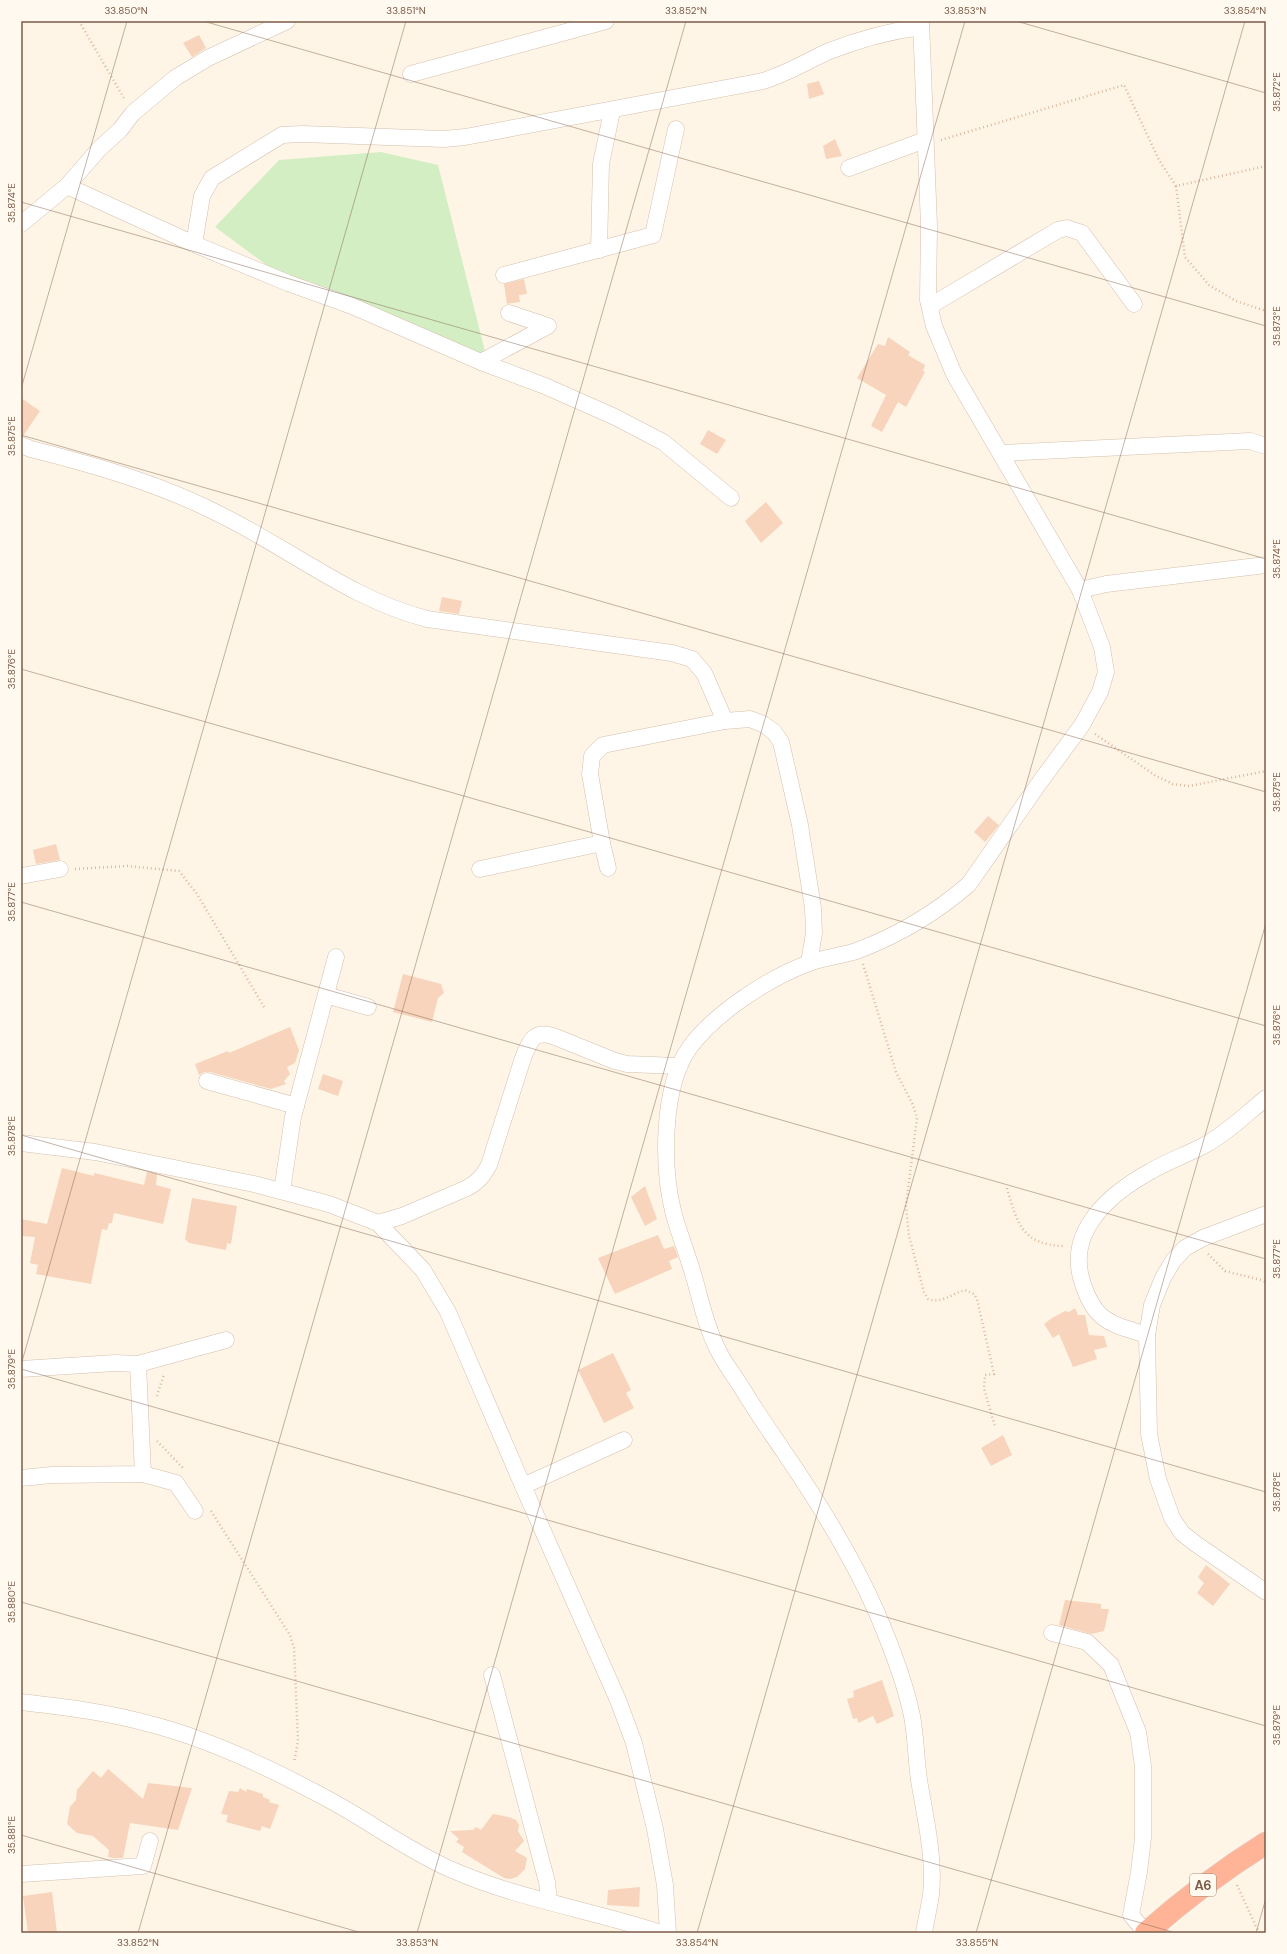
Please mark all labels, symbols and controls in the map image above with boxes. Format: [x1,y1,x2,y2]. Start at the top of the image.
text: 33.850°N [104,4,148,17]
text: 33.851°N [386,4,426,17]
text: 33.852°N [665,4,707,17]
text: 33.853°N [944,4,986,17]
text: 33.854°N [1224,4,1266,17]
text: 35.872°E [1270,72,1283,112]
text: 35.874°E [5,183,18,223]
text: 35.873°E [1270,306,1283,346]
text: 35.875°E [5,416,18,456]
text: 35.874°E [1270,539,1283,579]
text: 35.876°E [5,649,18,689]
text: 35.875°E [1270,772,1283,812]
text: 35.877°E [5,882,18,922]
text: 35.876°E [1270,1005,1283,1045]
text: 35.878°E [5,1116,18,1156]
text: 35.877°E [1270,1239,1283,1279]
text: 35.879°E [5,1349,18,1389]
text: 35.878°E [1270,1472,1283,1512]
text: 35.880°E [5,1581,18,1623]
text: 35.879°E [1270,1705,1283,1745]
text: 35.881°E [5,1816,18,1854]
road number: A6 [1190,1874,1216,1896]
text: 33.852°N [117,1936,159,1949]
text: 33.853°N [396,1936,438,1949]
text: 33.854°N [676,1936,718,1949]
text: 33.855°N [956,1936,998,1949]

